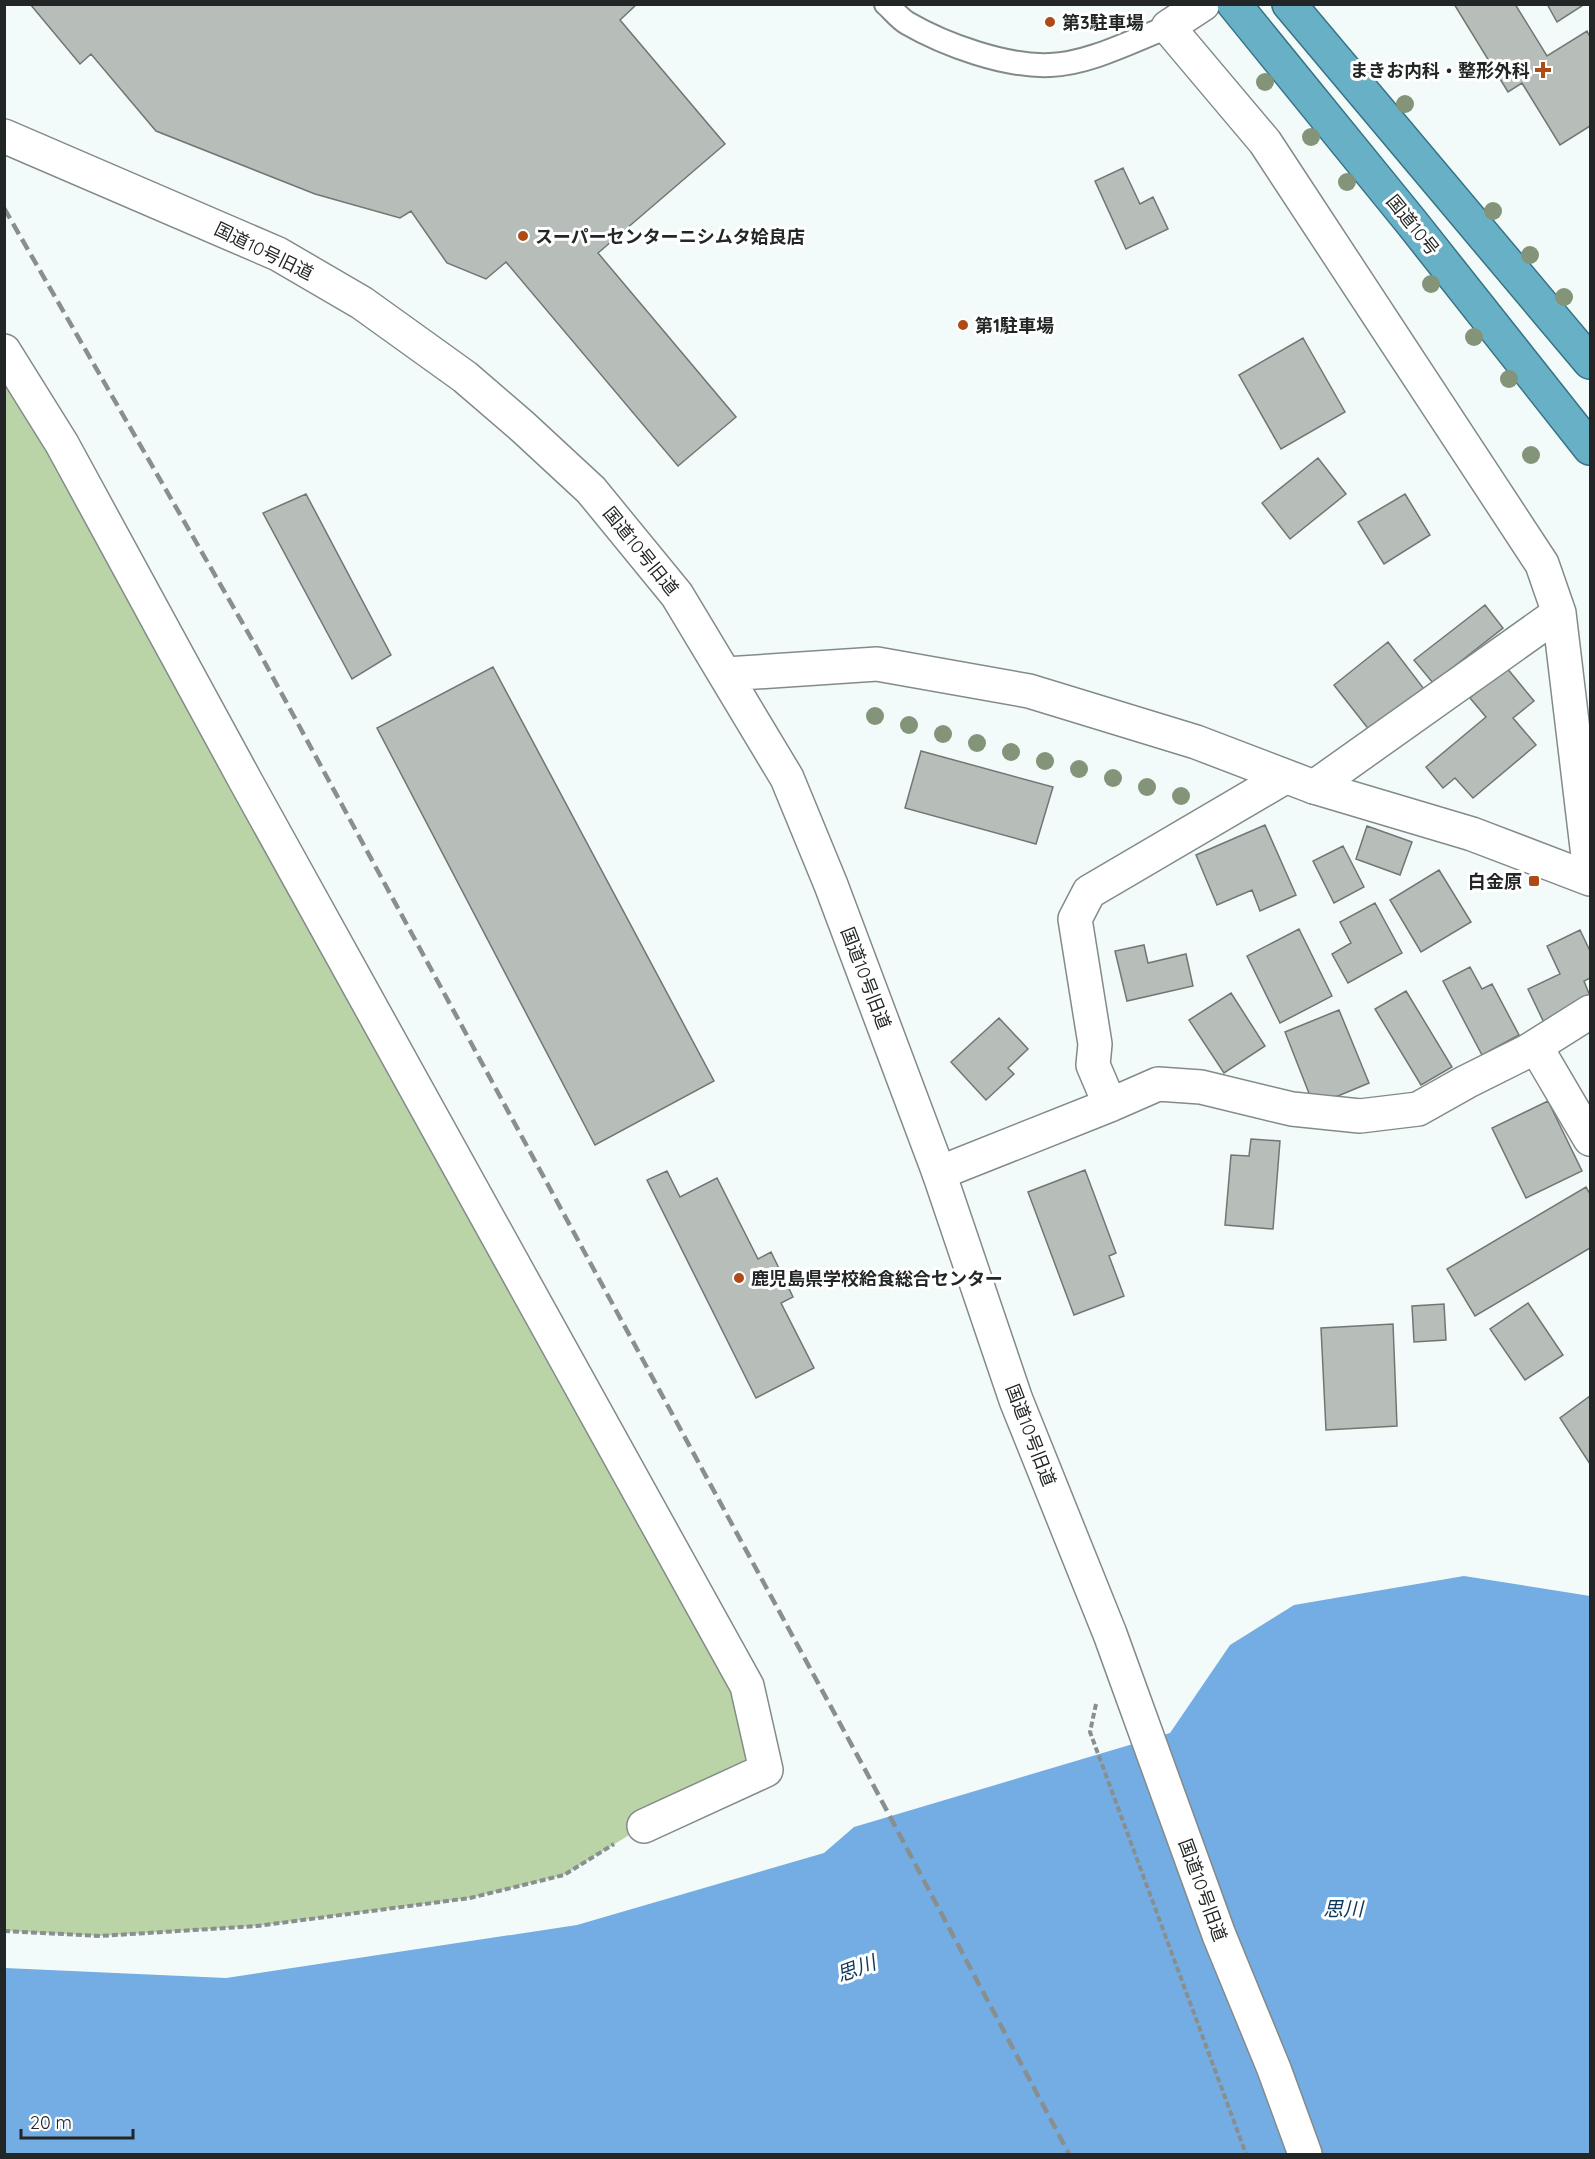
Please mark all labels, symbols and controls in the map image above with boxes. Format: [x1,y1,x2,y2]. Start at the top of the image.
place label: 第3駐車場 [1062,11,1144,34]
marker: 第3駐車場 [1043,15,1057,29]
place label: まきお内科・整形外科 [1350,59,1530,82]
marker: まきお内科・整形外科 [1534,61,1552,79]
street label: 国道10号 [1382,190,1444,260]
street label: 国道10号旧道 [211,217,317,285]
place label: スーパーセンターニシムタ姶良店 [535,225,805,248]
marker: スーパーセンターニシムタ姶良店 [516,229,530,243]
place label: 第1駐車場 [975,314,1054,337]
marker: 第1駐車場 [956,318,970,332]
street label: 国道10号旧道 [598,502,684,600]
place label: 白金原 [1468,870,1522,893]
marker: 白金原 [1527,874,1541,888]
street label: 国道10号旧道 [836,924,896,1032]
place label: 鹿児島県学校給食総合センター [751,1267,1003,1290]
marker: 鹿児島県学校給食総合センター [732,1271,746,1285]
street label: 国道10号旧道 [1001,1381,1061,1489]
street label: 国道10号旧道 [1174,1836,1232,1944]
water label: 思川 [1323,1896,1365,1921]
water label: 思川 [833,1949,881,1987]
scale bar [21,2102,134,2140]
text: 20 m [30,2111,72,2134]

